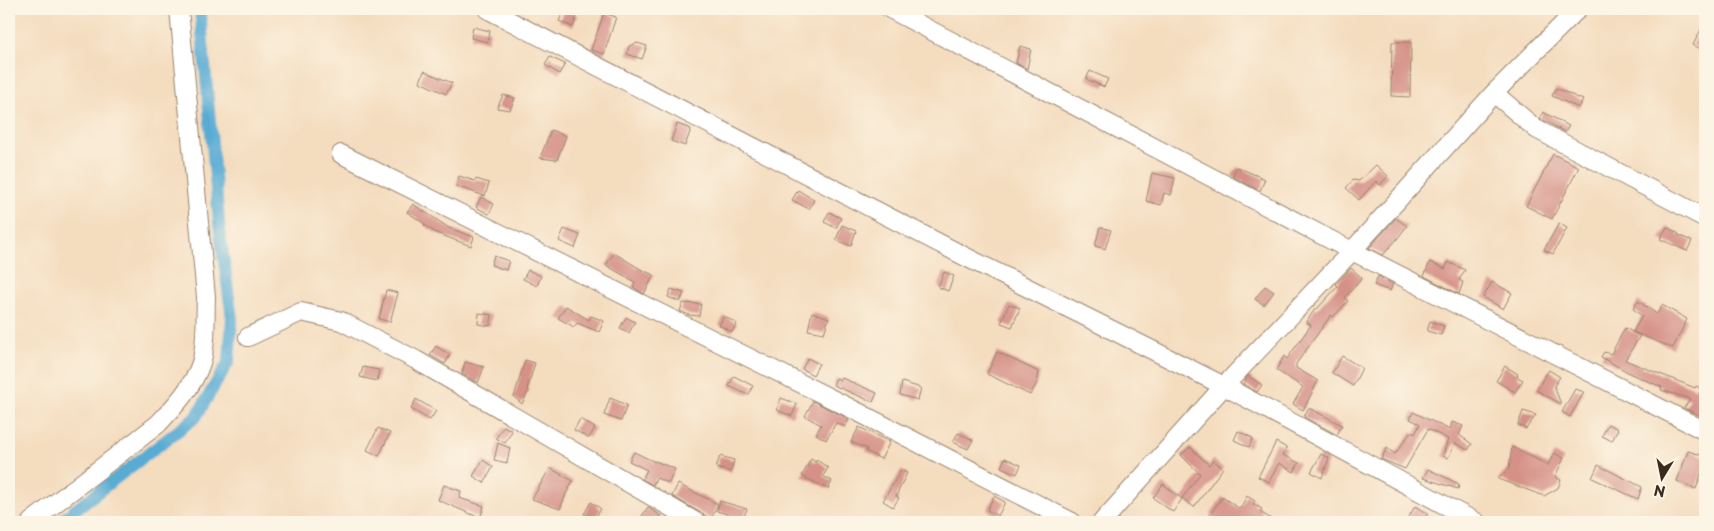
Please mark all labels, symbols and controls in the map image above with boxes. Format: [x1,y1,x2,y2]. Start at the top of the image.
north arrow [1636,454,1686,504]
text: N [1652,480,1667,503]

